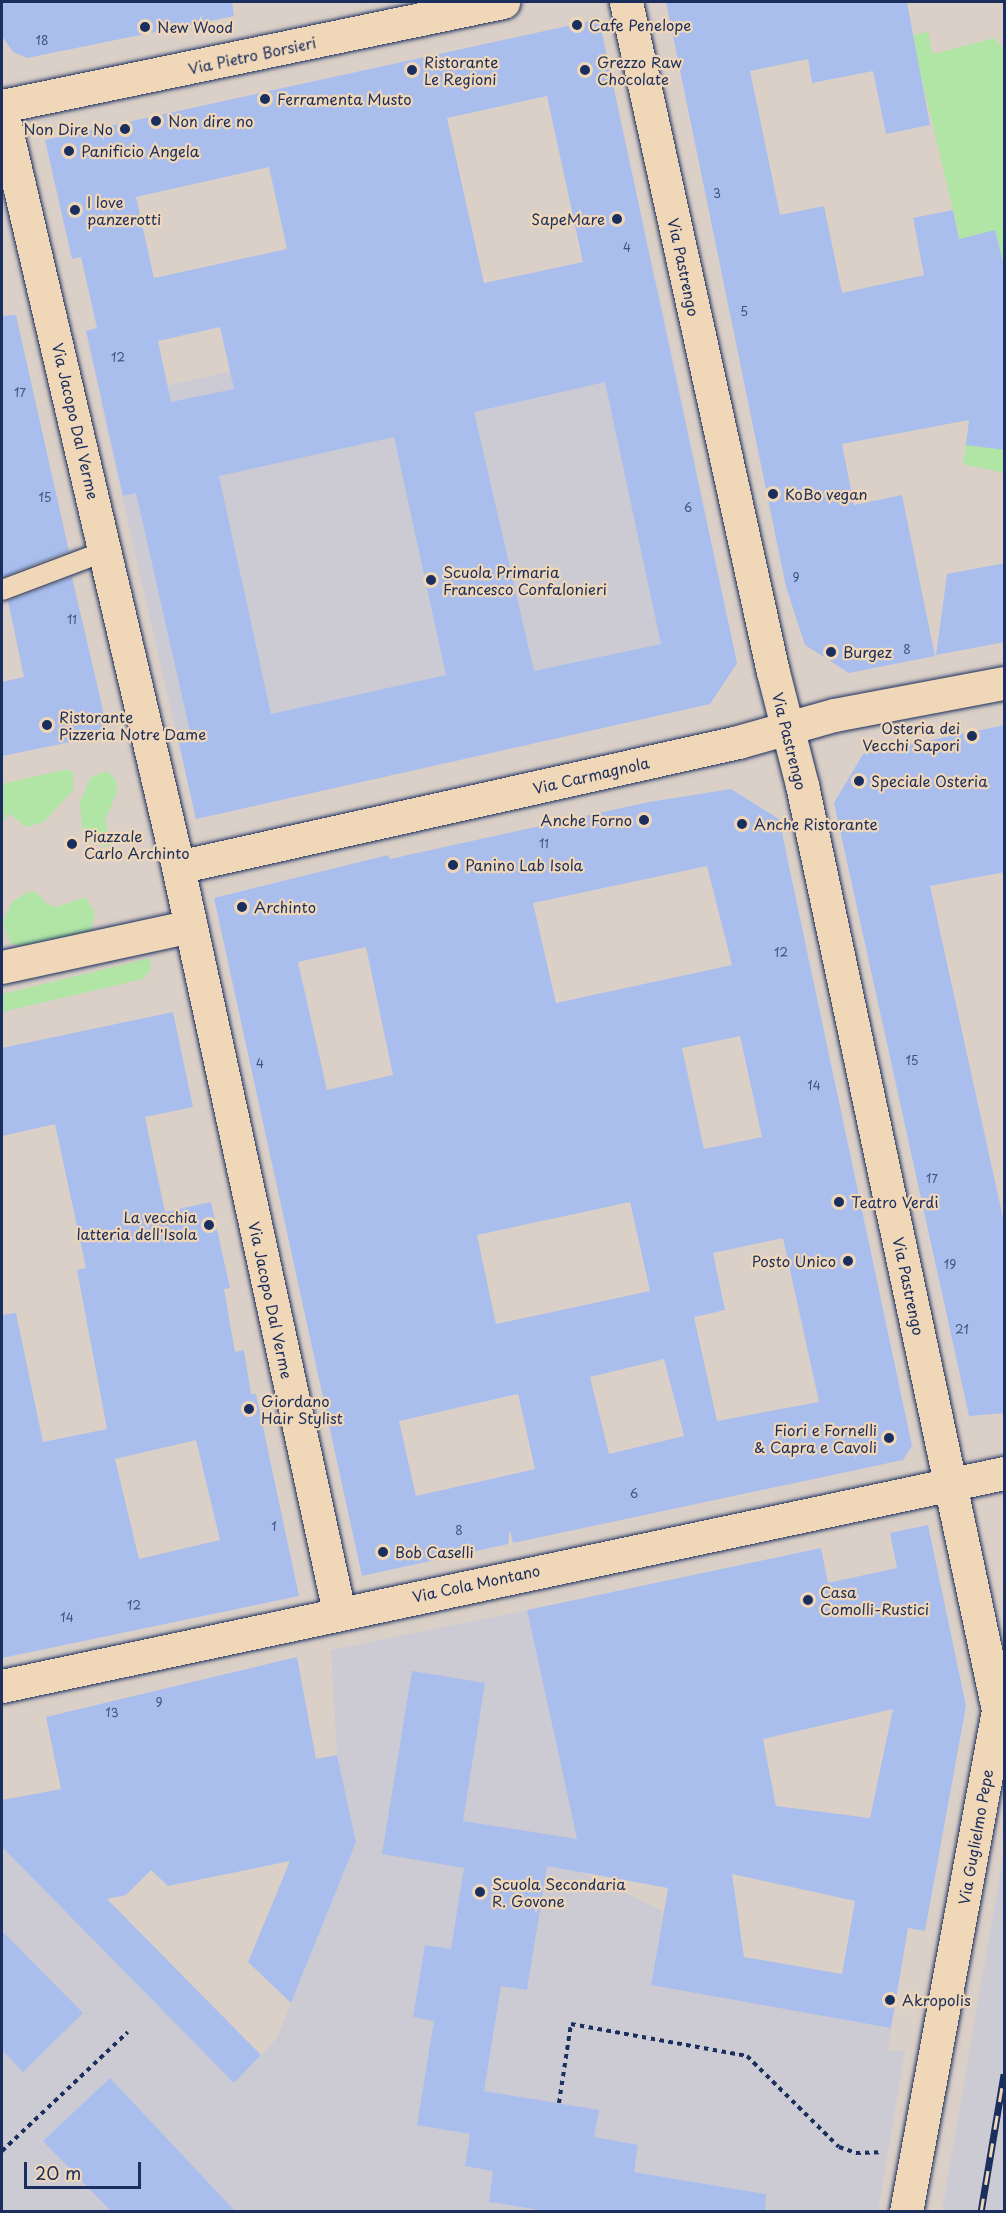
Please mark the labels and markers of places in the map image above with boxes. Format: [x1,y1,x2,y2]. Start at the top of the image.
place label: Cafe Penelope [589,16,691,34]
place label: New Wood [157,18,233,36]
marker: Cafe Penelope [570,18,584,32]
marker: New Wood [138,20,152,34]
place label: Ristorante Le Regioni [424,52,498,87]
place label: Grezzo Raw Chocolate [597,52,683,87]
marker: Ristorante Le Regioni [405,63,419,77]
marker: Grezzo Raw Chocolate [578,63,592,77]
place label: Ferramenta Musto [277,90,411,108]
marker: Ferramenta Musto [258,92,272,106]
place label: Non dire no [168,112,252,130]
marker: Non dire no [149,114,163,128]
place label: Non Dire No [24,120,113,138]
marker: Non Dire No [118,122,132,136]
place label: Panificio Angela [81,142,200,160]
marker: Panificio Angela [62,144,76,158]
place label: I love panzerotti [87,192,161,227]
marker: I love panzerotti [68,203,82,217]
place label: SapeMare [531,210,605,228]
marker: SapeMare [610,212,624,226]
place label: KoBo vegan [785,485,867,503]
marker: KoBo vegan [766,487,780,501]
place label: Scuola Primaria Francesco Confalonieri [443,562,608,597]
marker: Scuola Primaria Francesco Confalonieri [424,573,438,587]
place label: Burgez [843,643,892,661]
marker: Burgez [824,645,838,659]
place label: Ristorante Pizzeria Notre Dame [59,707,208,742]
marker: Ristorante Pizzeria Notre Dame [40,718,54,732]
place label: Osteria dei Vecchi Sapori [862,718,960,753]
marker: Osteria dei Vecchi Sapori [965,729,979,743]
place label: Speciale Osteria [871,772,988,790]
marker: Speciale Osteria [852,774,866,788]
place label: Anche Forno [541,811,632,829]
marker: Anche Forno [637,813,651,827]
place label: Anche Ristorante [754,815,879,833]
marker: Anche Ristorante [735,817,749,831]
place label: Piazzale Carlo Archinto [84,826,190,861]
marker: Piazzale Carlo Archinto [65,837,79,851]
place label: Panino Lab Isola [465,856,584,874]
marker: Panino Lab Isola [446,858,460,872]
place label: Archinto [254,898,316,916]
marker: Archinto [235,900,249,914]
place label: Teatro Verdi [851,1193,939,1211]
marker: Teatro Verdi [832,1195,846,1209]
place label: La vecchia latteria dell'Isola [77,1207,197,1242]
marker: La vecchia latteria dell'Isola [202,1218,216,1232]
place label: Posto Unico [751,1252,836,1270]
marker: Posto Unico [841,1254,855,1268]
place label: Giordano Hair Stylist [261,1391,343,1426]
marker: Giordano Hair Stylist [242,1402,256,1416]
place label: Fiori e Fornelli & Capra e Cavoli [754,1420,877,1455]
marker: Fiori e Fornelli & Capra e Cavoli [882,1431,896,1445]
place label: Bob Caselli [395,1543,474,1561]
marker: Bob Caselli [376,1545,390,1559]
place label: Casa Comolli-Rustici [820,1582,929,1617]
marker: Casa Comolli-Rustici [801,1593,815,1607]
place label: Scuola Secondaria R. Govone [492,1874,627,1909]
marker: Scuola Secondaria R. Govone [473,1885,487,1899]
place label: Akropolis [902,1991,971,2009]
marker: Akropolis [883,1993,897,2007]

